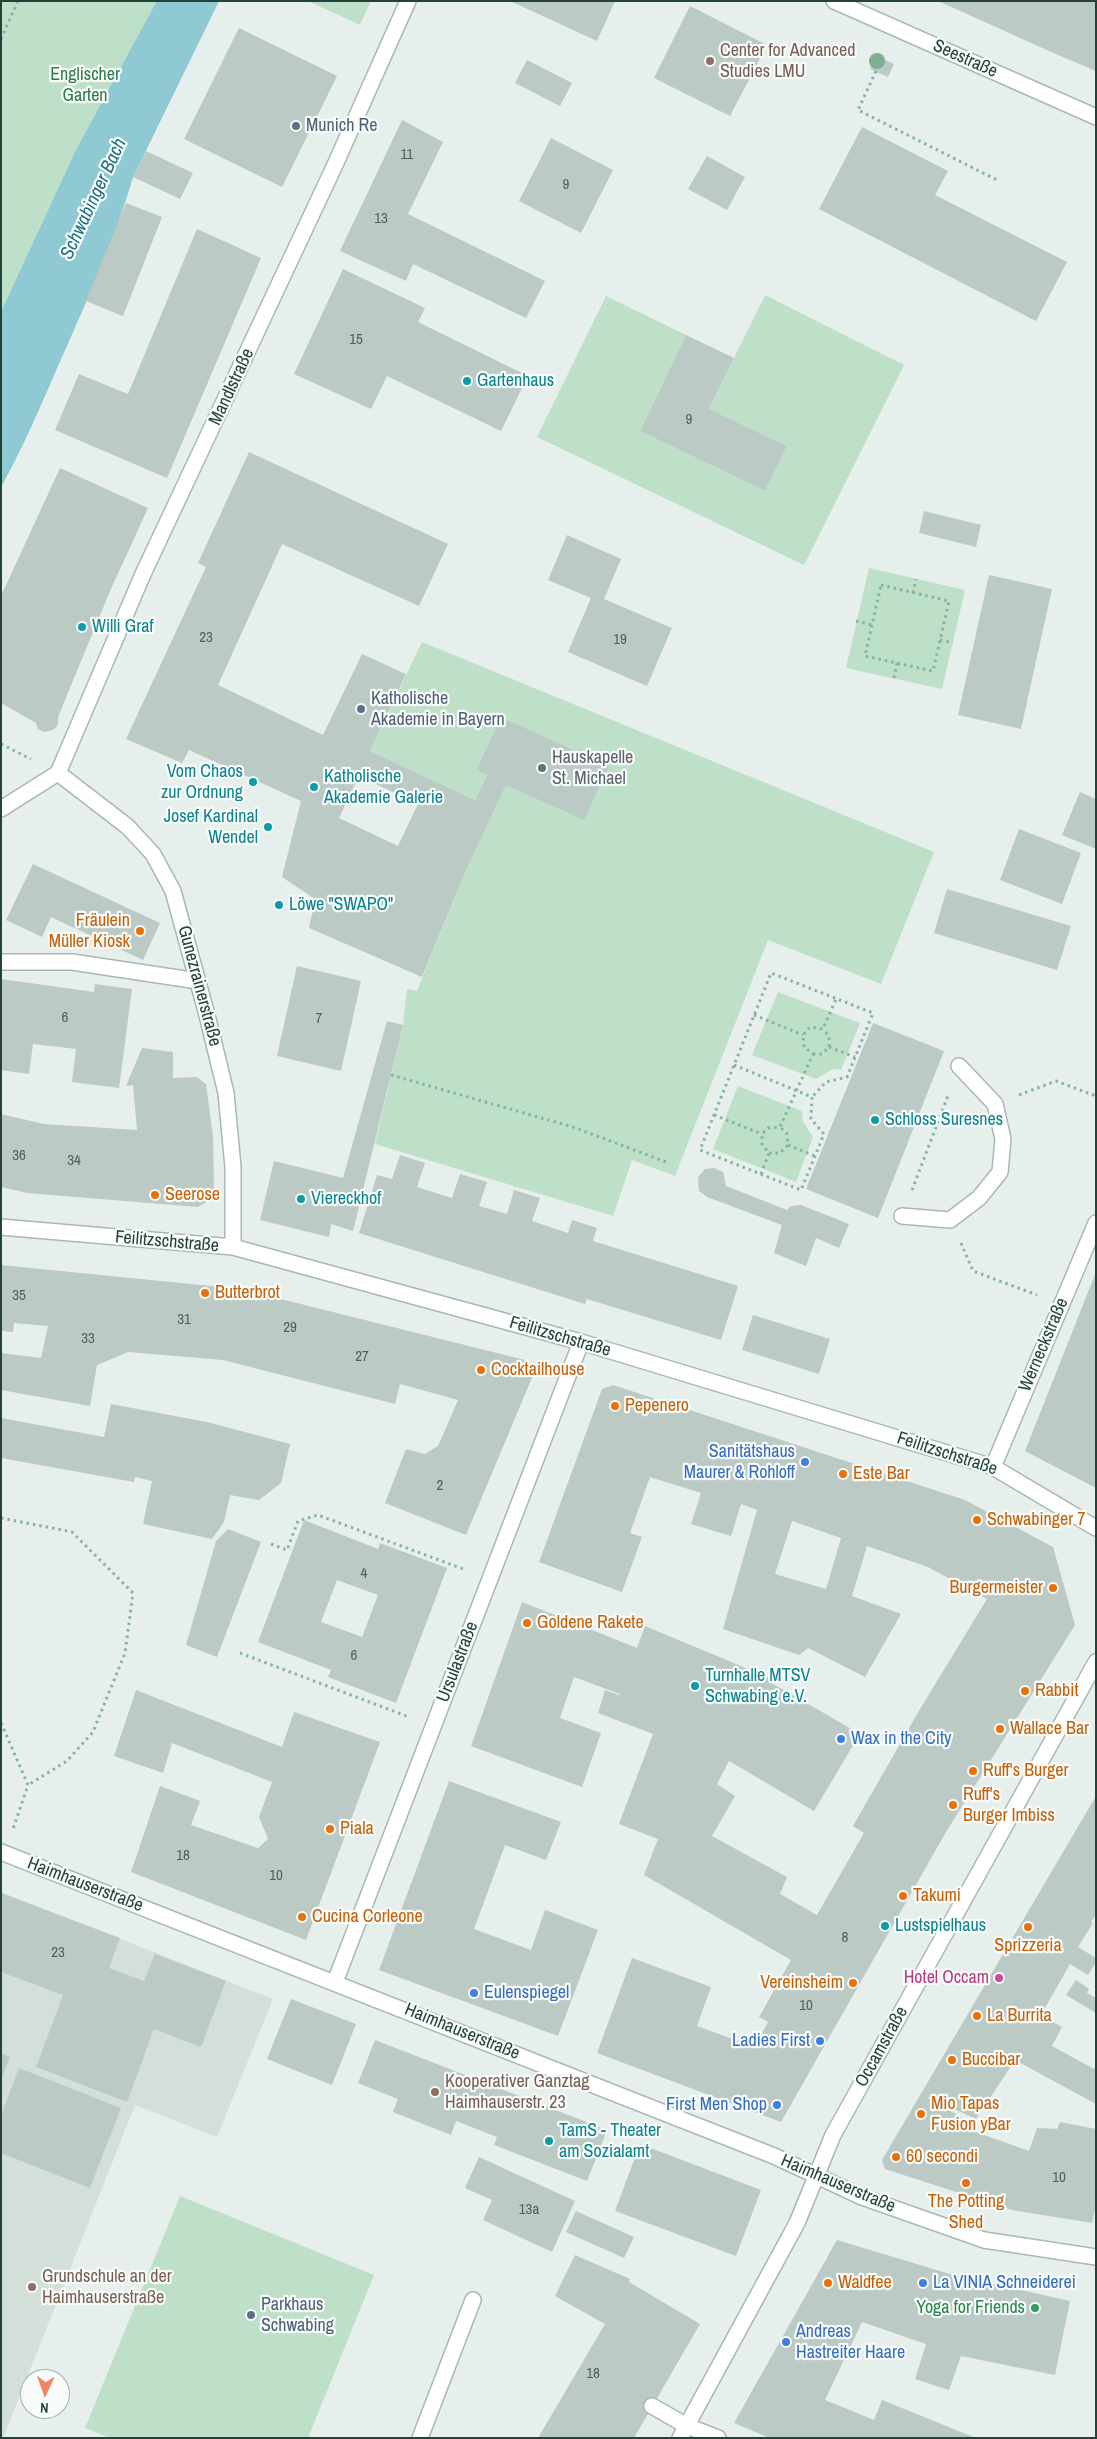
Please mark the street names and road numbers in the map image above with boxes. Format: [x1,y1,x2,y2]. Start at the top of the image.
street label: Seestraße [930,35,1000,83]
street label: Mandlstraße [205,345,259,429]
street label: Gunezrainerstraße [173,923,225,1049]
street label: Feilitzschstraße [114,1227,220,1257]
street label: Werneckstraße [1015,1295,1073,1395]
street label: Feilitzschstraße [507,1312,613,1362]
street label: Feilitzschstraße [894,1428,1000,1480]
street label: Ursulastraße [433,1619,483,1705]
street label: Haimhauserstraße [24,1853,146,1917]
street label: Haimhauserstraße [401,1999,523,2065]
street label: Occamstraße [851,2003,913,2091]
street label: Haimhauserstraße [778,2150,898,2218]

